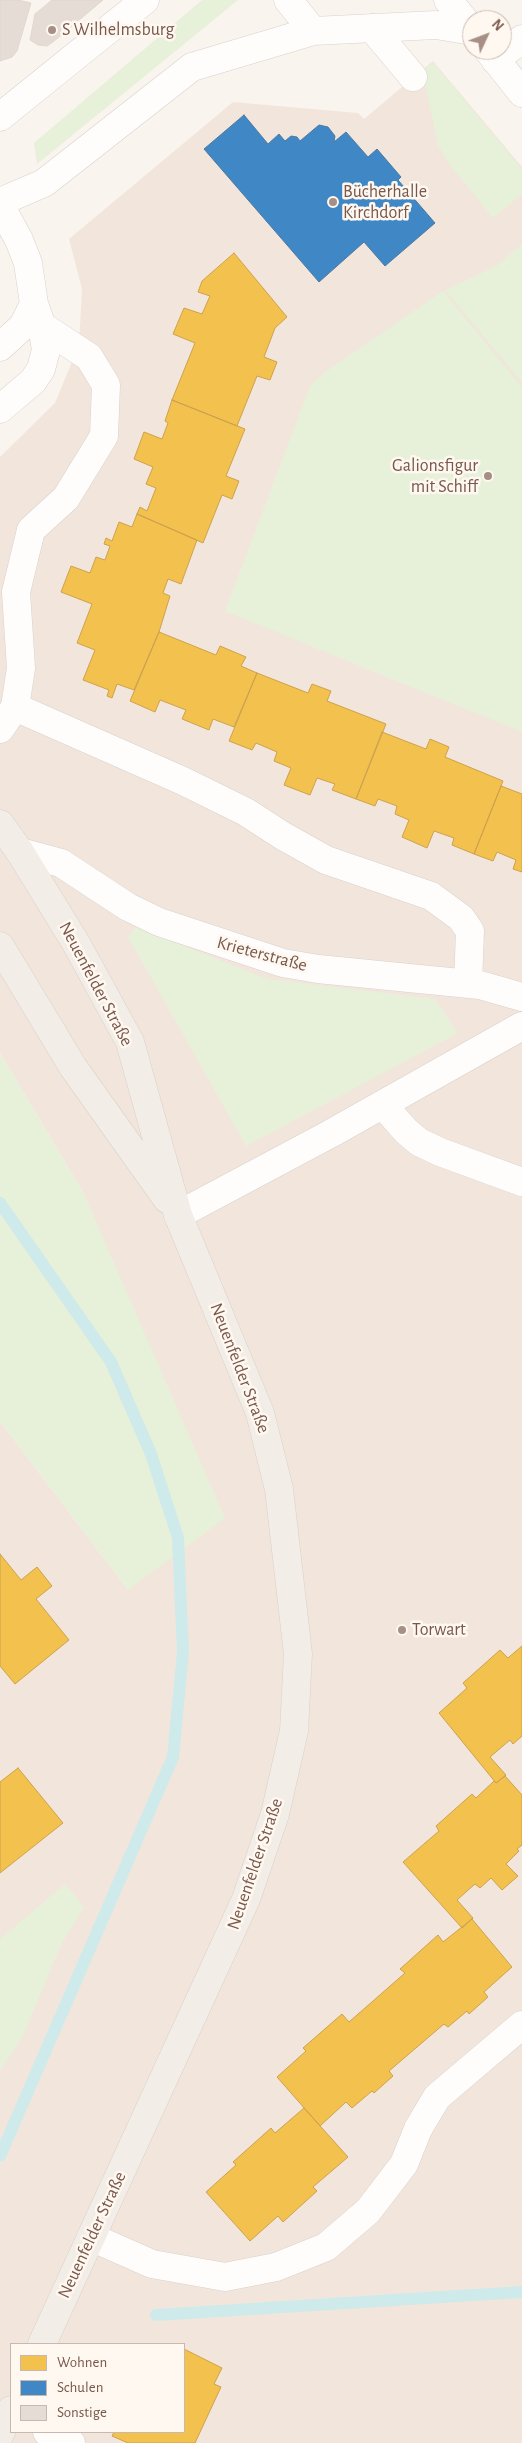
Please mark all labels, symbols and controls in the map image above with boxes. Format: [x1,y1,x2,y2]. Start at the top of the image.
north arrow [462,10,512,60]
text: N [489,17,506,34]
place label: S Wilhelmsburg [62,19,174,41]
marker: S Wilhelmsburg [46,24,58,36]
place label: Bücherhalle Kirchdorf [343,181,427,223]
marker: Bücherhalle Kirchdorf [327,196,339,208]
place label: Galionsfigur mit Schiff [392,455,478,498]
marker: Galionsfigur mit Schiff [482,470,494,482]
street label: Neuenfelder Straße [54,918,138,1050]
street label: Krieterstraße [215,932,309,976]
street label: Neuenfelder Straße [205,1300,275,1436]
place label: Torwart [412,1619,466,1641]
marker: Torwart [396,1624,408,1636]
street label: Neuenfelder Straße [222,1795,288,1933]
street label: Neuenfelder Straße [53,2168,131,2302]
legend [10,2343,185,2433]
text: Wohnen [57,2355,107,2370]
text: Schulen [57,2380,103,2395]
text: Sonstige [57,2405,107,2420]

